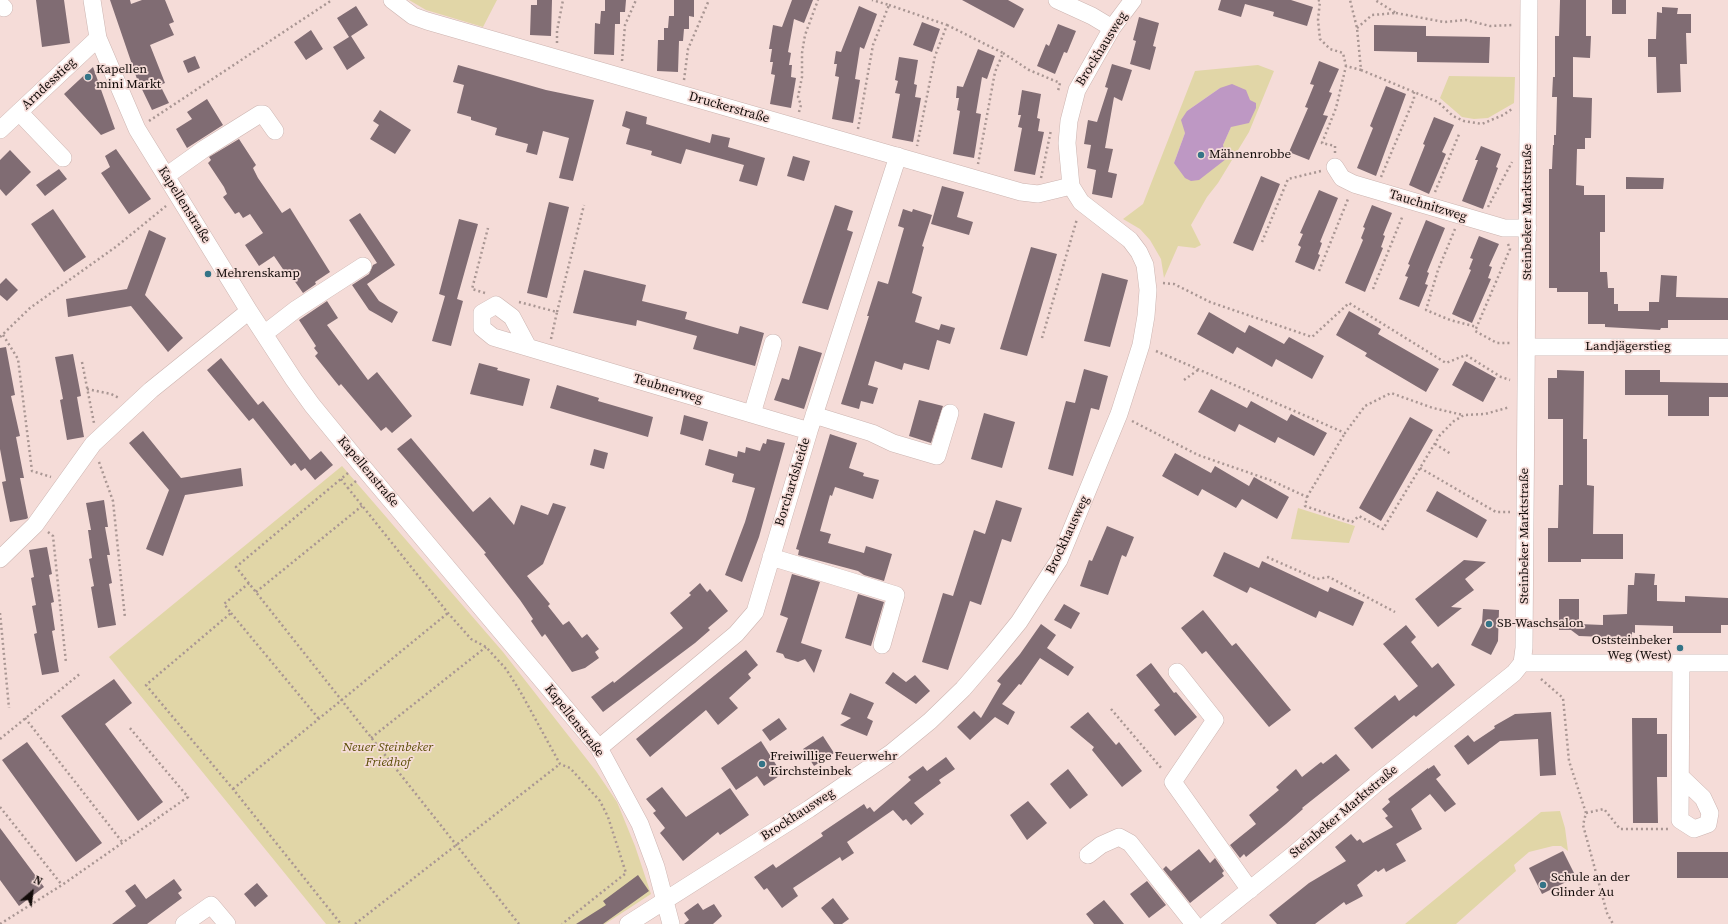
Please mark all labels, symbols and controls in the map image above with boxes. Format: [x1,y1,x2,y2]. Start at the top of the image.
street label: Brockhausweg [1073,9,1131,89]
street label: Arndesstieg [19,55,79,113]
place label: Kapellen mini Markt [96,62,161,93]
marker: Kapellen mini Markt [83,72,93,82]
street label: Druckerstraße [687,89,771,127]
street label: Steinbeker Marktstraße [1520,144,1536,280]
place label: Mähnenrobbe [1209,147,1291,163]
marker: Mähnenrobbe [1196,150,1206,160]
street label: Kapellenstraße [154,164,214,246]
street label: Tauchnitzweg [1387,187,1469,225]
place label: Mehrenskamp [216,266,300,282]
marker: Mehrenskamp [203,269,213,279]
street label: Landjägerstieg [1585,339,1671,355]
street label: Teubnerweg [631,371,705,407]
street label: Kapellenstraße [334,434,402,510]
street label: Borchardsheide [772,436,814,528]
street label: Steinbeker Marktstraße [1517,468,1533,604]
street label: Brockhausweg [1043,493,1093,577]
place label: SB-Waschsalon [1497,616,1584,632]
marker: SB-Waschsalon [1484,619,1494,629]
place label: Oststeinbeker Weg (West) [1592,633,1672,664]
marker: Oststeinbeker Weg (West) [1675,643,1685,653]
street label: Kapellenstraße [541,682,607,760]
park label: Neuer Steinbeker Friedhof [343,740,433,771]
place label: Freiwillige Feuerwehr Kirchsteinbek [770,749,897,780]
marker: Freiwillige Feuerwehr Kirchsteinbek [757,759,767,769]
street label: Steinbeker Marktstraße [1287,762,1401,862]
street label: Brockhausweg [758,785,838,845]
place label: Schule an der Glinder Au [1551,870,1630,901]
north arrow [12,872,52,912]
text: N [31,872,45,889]
marker: Schule an der Glinder Au [1538,880,1548,890]

